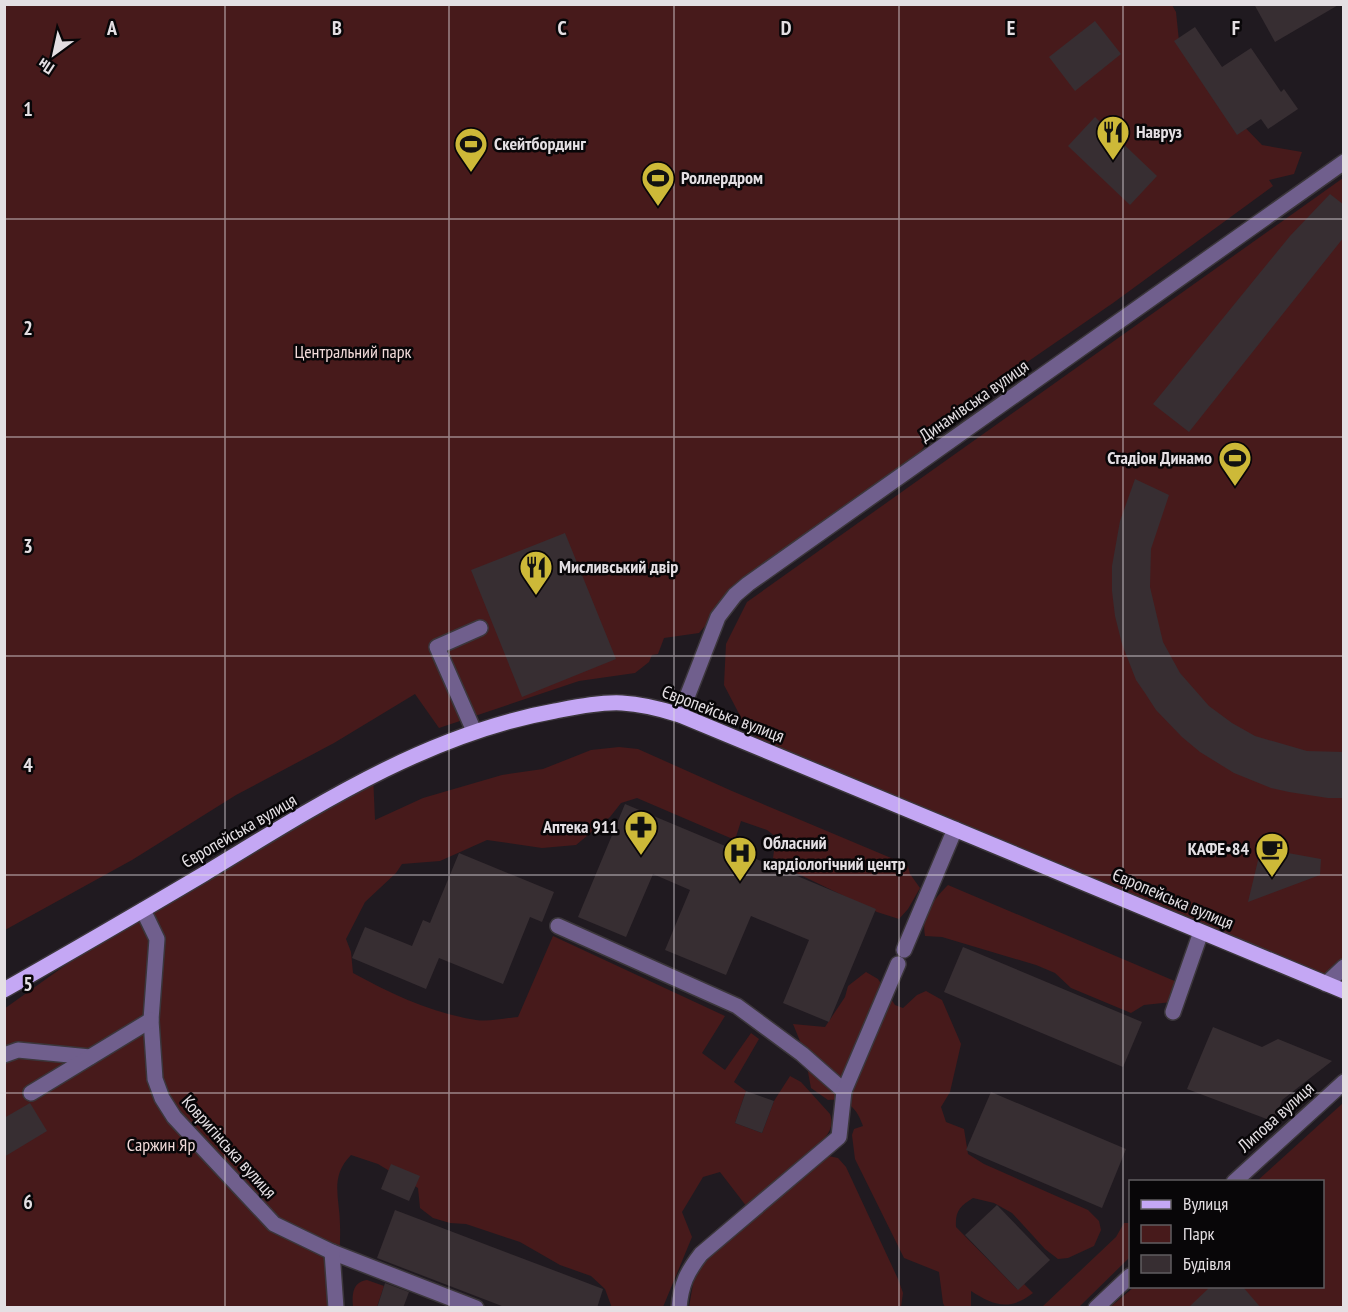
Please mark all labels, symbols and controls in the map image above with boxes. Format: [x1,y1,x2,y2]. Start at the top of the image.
text: A [106,15,118,41]
text: B [332,15,342,41]
text: C [557,15,567,41]
text: D [781,15,792,41]
text: E [1007,15,1015,41]
text: F [1232,15,1240,41]
north arrow [24,24,84,84]
text: Пн [34,54,58,79]
text: 1 [23,96,33,122]
restaurant icon: Навруз [1095,114,1131,161]
place label: Навруз [1136,120,1182,143]
sports icon: Скейтбординг [453,126,489,173]
place label: Скейтбординг [494,132,586,155]
sports icon: Роллердром [640,160,676,207]
place label: Роллердром [681,166,763,189]
text: 2 [23,315,33,341]
park label: Центральний парк [295,340,411,363]
street label: Динамівська вулиця [915,354,1033,447]
sports icon: Стадіон Динамо [1217,440,1253,487]
place label: Стадіон Динамо [1107,446,1212,469]
text: 3 [23,533,33,559]
restaurant icon: Мисливський двір [518,549,554,596]
place label: Мисливський двір [559,555,678,578]
street label: Європейська вулиця [659,680,788,747]
text: 4 [23,752,33,778]
street label: Європейська вулиця [177,788,301,873]
pharmacy icon: Аптека 911 [623,809,659,856]
place label: Аптека 911 [542,815,618,838]
place label: Обласний кардiологiчний центр [763,831,906,875]
cafe icon: КАФЕ•84 [1254,831,1290,878]
hospital icon: Обласний кардiологiчний центр [722,835,758,882]
place label: КАФЕ•84 [1188,837,1249,860]
street label: Європейська вулиця [1109,863,1237,934]
text: 5 [23,971,33,997]
street label: Липова вулиця [1232,1076,1319,1158]
street label: Ковригінська вулиця [177,1090,282,1203]
park label: Саржин Яр [127,1133,195,1156]
legend [1129,1180,1324,1288]
text: 6 [23,1189,33,1215]
text: Вулиця [1183,1192,1228,1215]
text: Парк [1183,1222,1214,1245]
text: Будівля [1183,1252,1231,1275]

